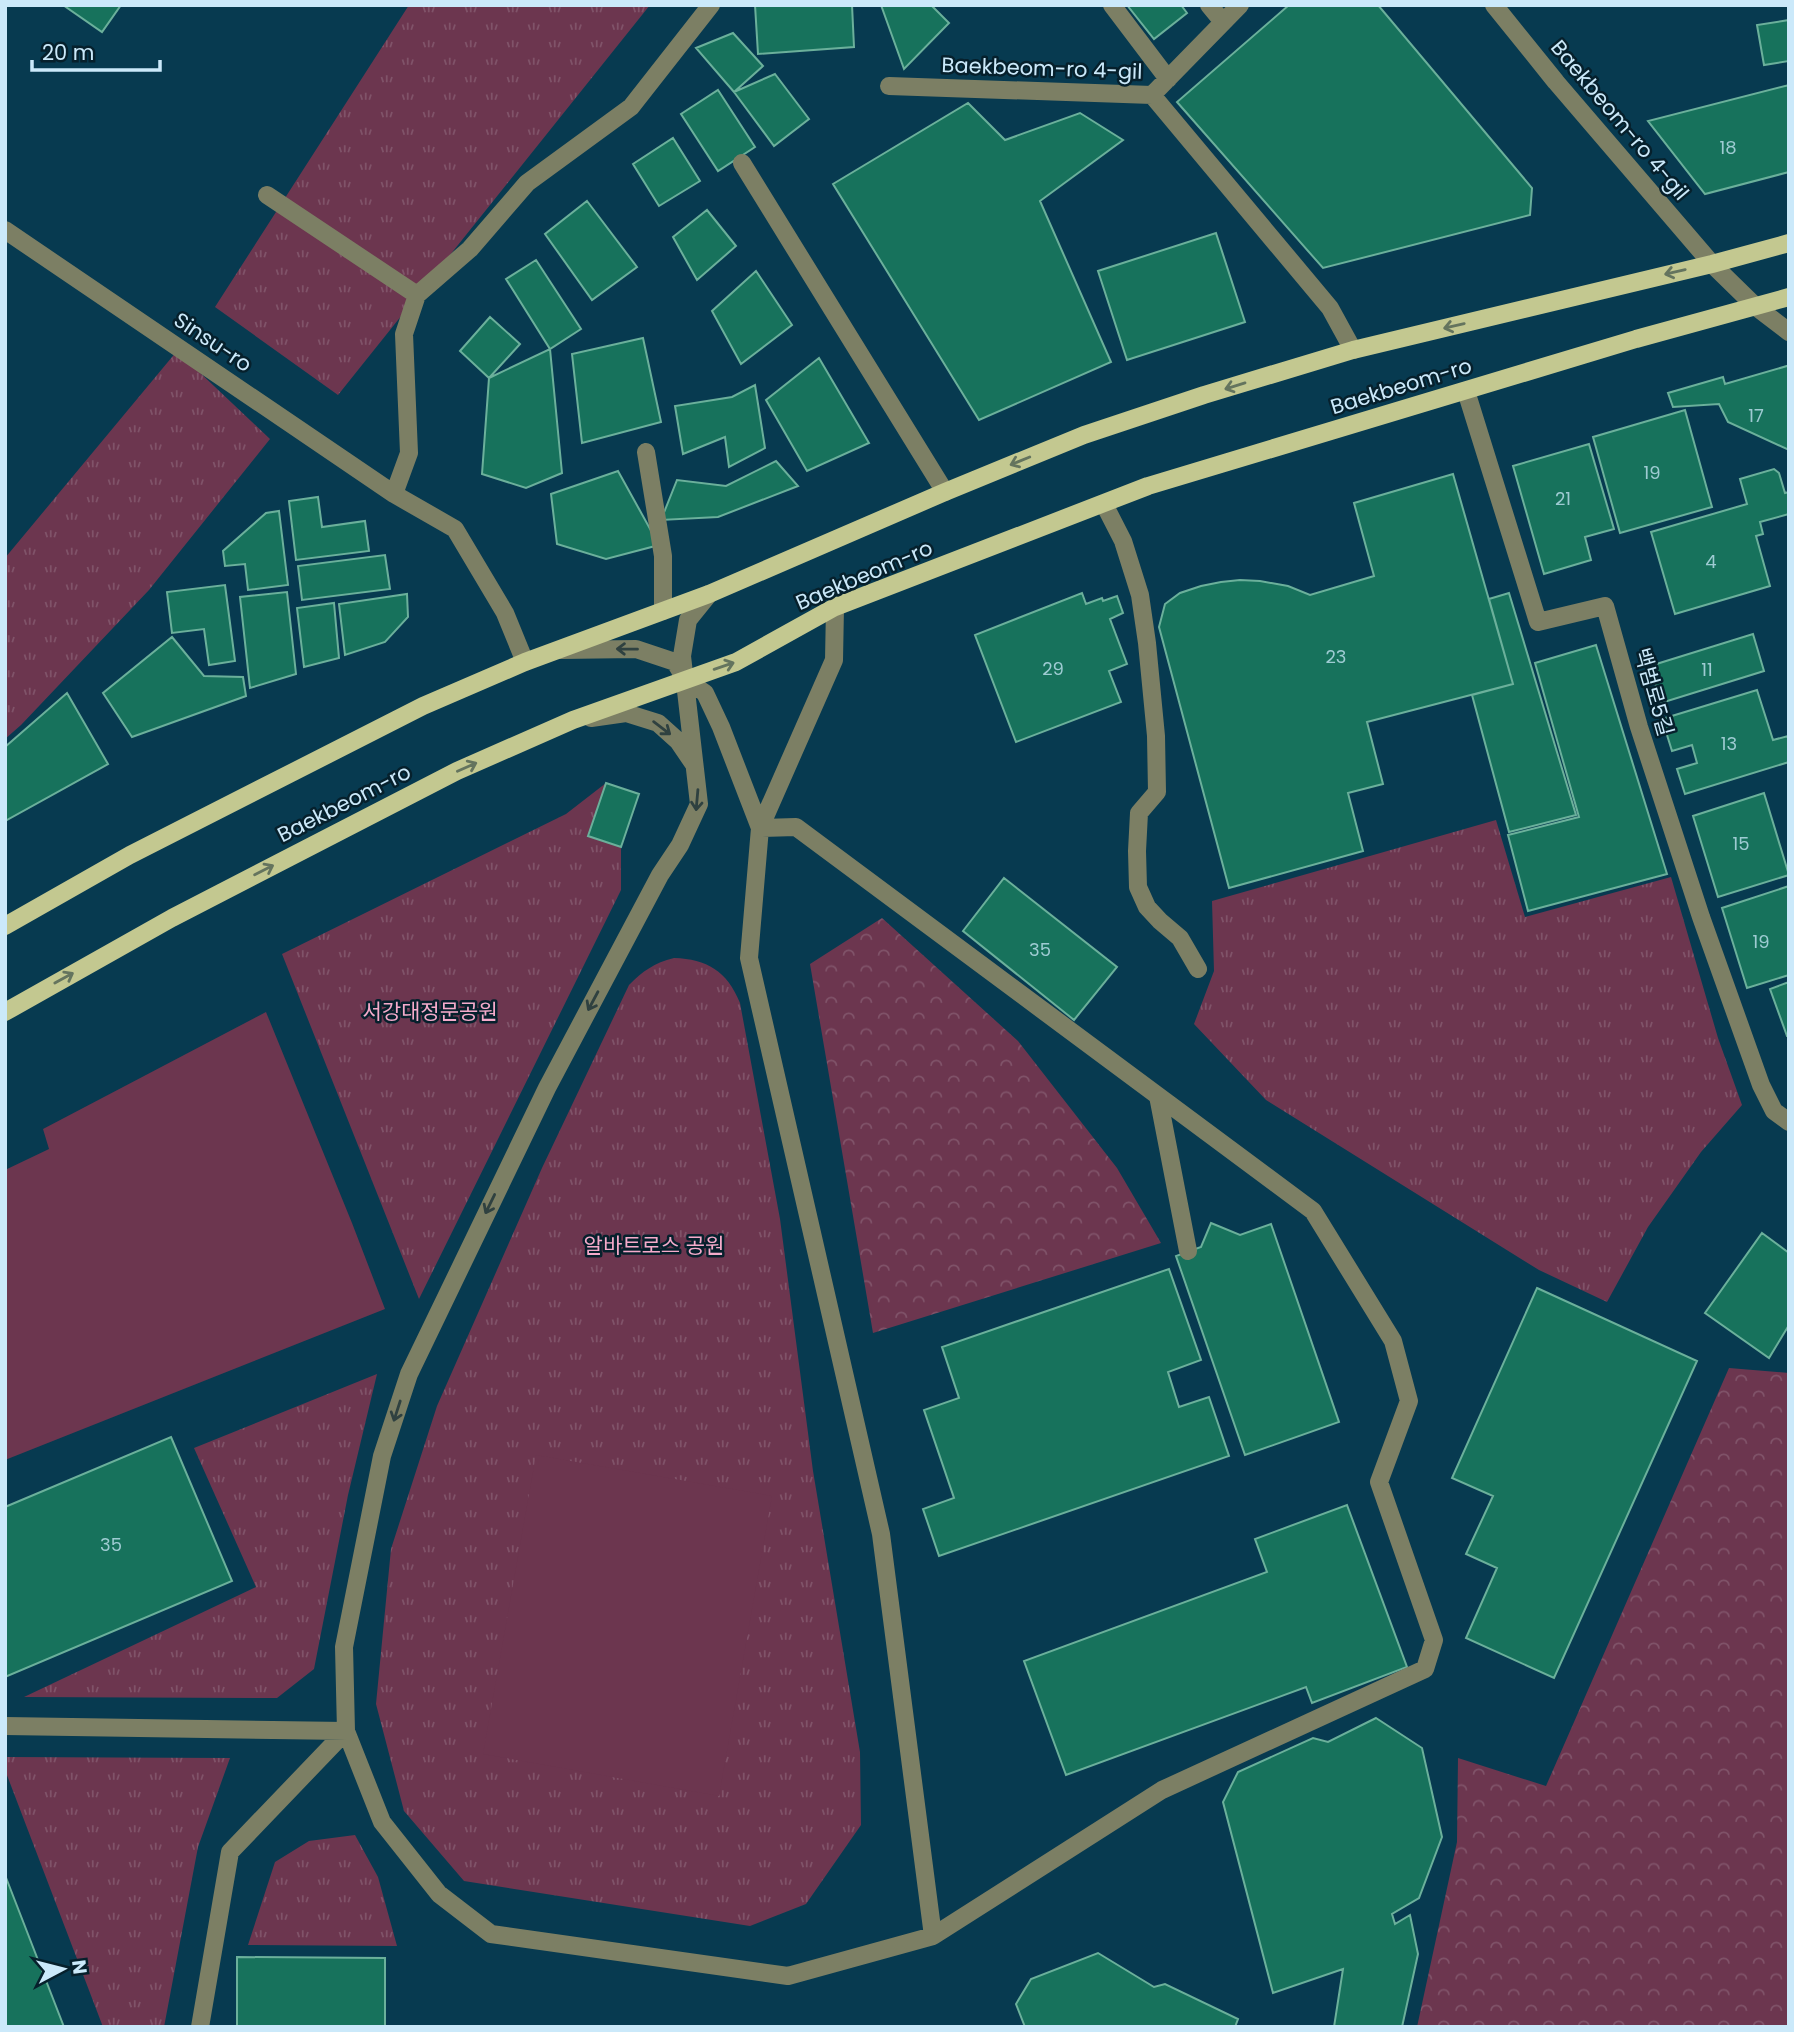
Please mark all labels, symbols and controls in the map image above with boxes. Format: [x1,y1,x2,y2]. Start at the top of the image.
scale bar [32,28,159,72]
street label: Baekbeom-ro 4-gil [1544,34,1696,206]
text: 20 m [42,38,95,67]
street label: Baekbeom-ro 4-gil [941,50,1143,86]
house number: 18 [1719,135,1737,160]
one-way arrow [1664,266,1687,280]
street label: Sinsu-ro [168,305,258,379]
one-way arrow [1443,320,1466,333]
street label: Baekbeom-ro [1327,351,1475,421]
one-way arrow [1224,380,1246,393]
house number: 17 [1748,403,1764,428]
one-way arrow [1010,456,1032,469]
house number: 19 [1643,460,1661,485]
house number: 21 [1555,486,1571,511]
street label: Baekbeom-ro [791,533,937,617]
house number: 4 [1705,549,1717,574]
one-way arrow [616,643,639,656]
house number: 23 [1326,644,1346,669]
street label: 백범로5길 [1628,645,1680,739]
house number: 29 [1042,656,1064,681]
house number: 11 [1701,657,1713,682]
one-way arrow [713,659,735,671]
one-way arrow [652,721,671,735]
house number: 13 [1721,731,1737,756]
street label: Baekbeom-ro [272,757,416,849]
one-way arrow [456,760,477,773]
one-way arrow [690,789,703,811]
house number: 15 [1732,831,1750,856]
one-way arrow [254,863,274,877]
house number: 19 [1752,929,1770,954]
house number: 35 [1029,937,1051,962]
one-way arrow [53,971,74,984]
one-way arrow [586,990,599,1011]
park label: 서강대정문공원 [362,997,498,1026]
one-way arrow [482,1193,496,1214]
park label: 알바트로스 공원 [584,1231,724,1260]
one-way arrow [390,1400,402,1422]
house number: 35 [100,1532,122,1557]
north arrow [28,1934,98,2004]
text: N [65,1958,94,1976]

